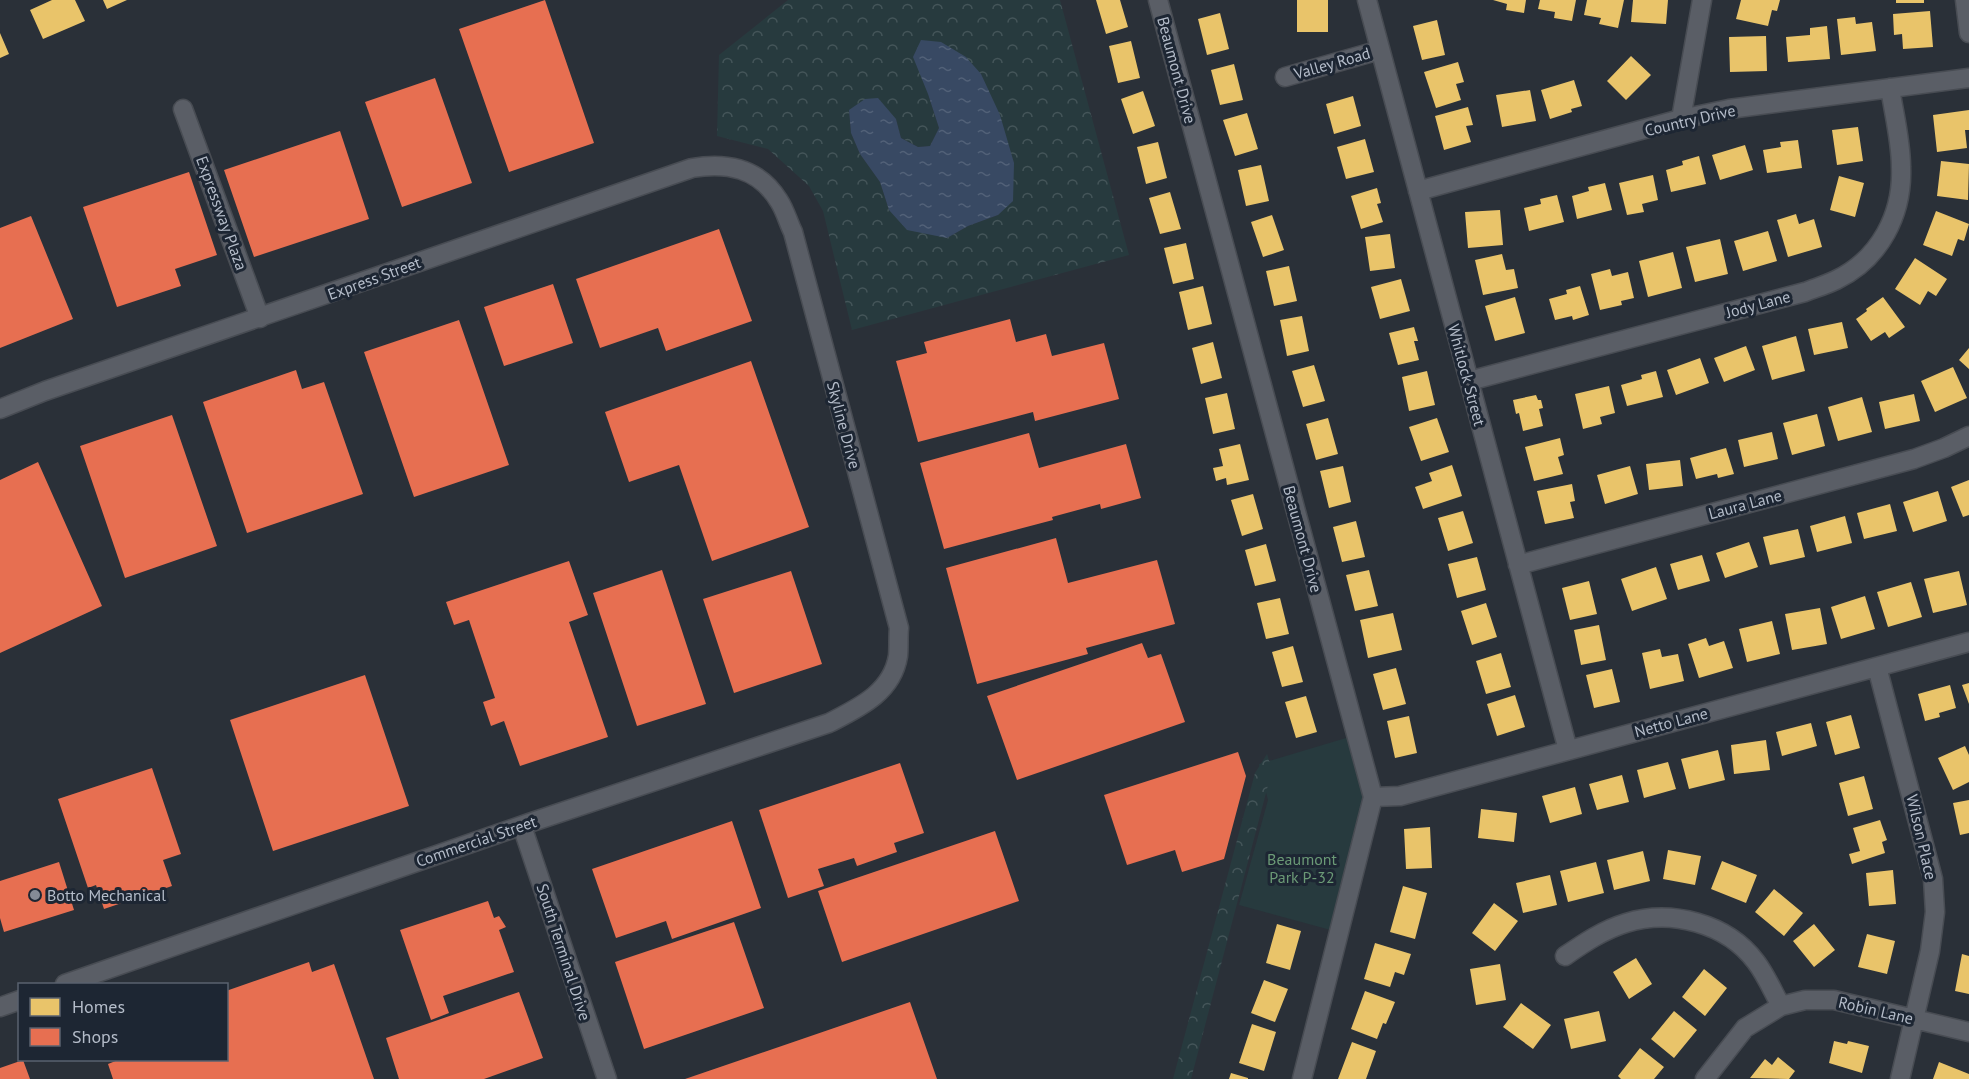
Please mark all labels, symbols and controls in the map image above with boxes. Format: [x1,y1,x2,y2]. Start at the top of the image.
street label: Beaumont Drive [1153,14,1201,126]
street label: Valley Road [1291,43,1372,84]
street label: Country Drive [1643,100,1737,140]
street label: Expressway Plaza [192,153,252,273]
street label: Express Street [325,252,424,304]
street label: Jody Lane [1723,286,1792,322]
street label: Whitlock Street [1444,322,1490,429]
street label: Skyline Drive [823,379,865,471]
street label: Beaumont Drive [1279,483,1327,595]
street label: Laura Lane [1706,485,1784,523]
street label: Netto Lane [1632,703,1710,741]
street label: Wilson Place [1902,792,1942,882]
street label: Commercial Street [413,811,539,871]
park label: Beaumont Park P-32 [1267,849,1337,887]
street label: South Terminal Drive [532,881,596,1023]
place label: Botto Mechanical [47,885,166,905]
marker: Botto Mechanical [28,888,42,902]
legend [18,983,228,1061]
street label: Robin Lane [1837,992,1915,1028]
text: Homes [72,995,125,1018]
text: Shops [72,1025,118,1048]

